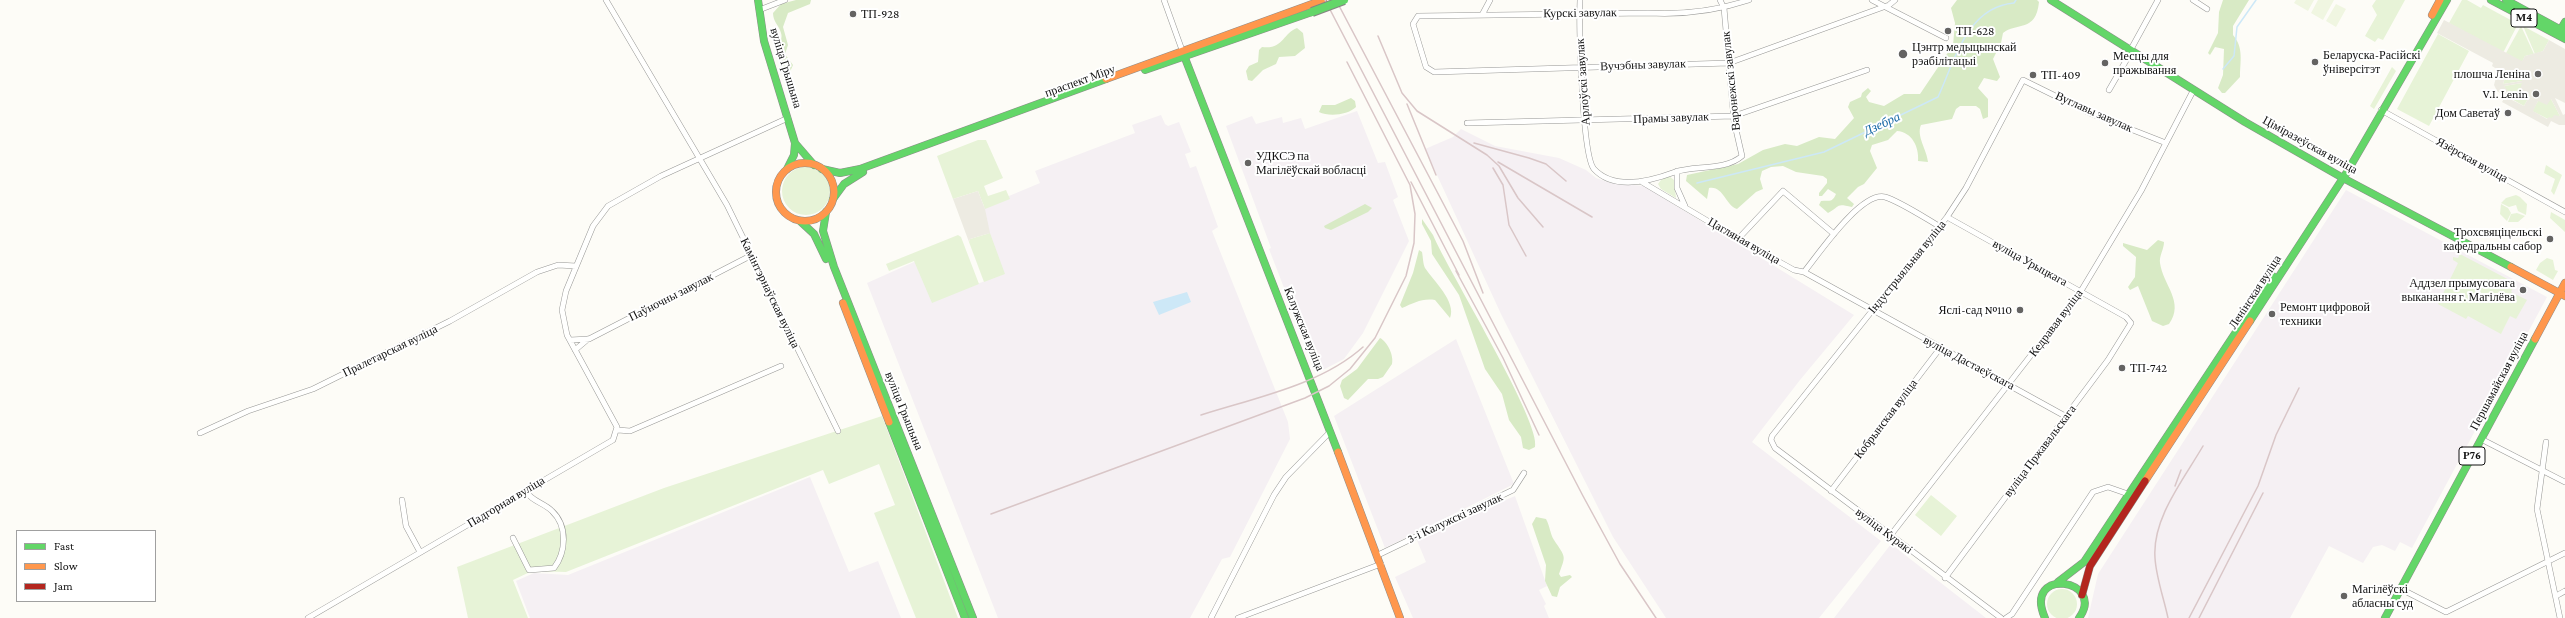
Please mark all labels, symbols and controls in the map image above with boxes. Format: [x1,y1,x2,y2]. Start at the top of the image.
street label: Курскі завулак [1543,5,1617,21]
place label: ТП-928 [861,7,899,21]
marker: ТП-928 [848,9,858,19]
road number: М4 [2511,9,2537,27]
place label: ТП-628 [1956,24,1994,38]
street label: вуліца Грышына [767,26,805,110]
marker: ТП-628 [1943,26,1953,36]
street label: Варонежскі завулак [1719,31,1743,131]
street label: Арлоўскі завулак [1573,38,1593,126]
place label: Цэнтр медыцынскай рэабілітацыі [1912,40,2016,68]
marker: Цэнтр медыцынскай рэабілітацыі [1897,48,1909,60]
place label: Беларуска-Расійскі ўніверсітэт [2323,48,2421,76]
place label: Месцы для пражывання [2113,49,2176,77]
street label: Вучэбны завулак [1600,56,1686,74]
marker: Беларуска-Расійскі ўніверсітэт [2310,57,2320,67]
marker: Месцы для пражывання [2100,58,2110,68]
street label: праспект Міру [1043,62,1117,100]
place label: плошча Леніна [2454,67,2530,81]
place label: ТП-409 [2041,68,2080,82]
marker: плошча Леніна [2533,69,2543,79]
marker: ТП-409 [2028,70,2038,80]
place label: V.I. Lenin [2483,87,2528,101]
street label: Вуглавы завулак [2053,88,2135,136]
marker: V.I. Lenin [2531,89,2541,99]
place label: Дом Саветаў [2435,106,2500,120]
marker: Дом Саветаў [2503,108,2513,118]
street label: Прамы завулак [1633,109,1709,127]
water label: Дзебра [1861,109,1903,139]
street label: Ціміразеўская вуліца [2260,113,2360,177]
street label: Язёрская вуліца [2434,134,2510,186]
place label: УДКСЭ па Магілёўскай вобласці [1256,149,1366,177]
marker: УДКСЭ па Магілёўскай вобласці [1243,158,1253,168]
street label: Цагляная вуліца [1705,214,1783,268]
street label: Індустрыяльная вуліца [1865,218,1949,316]
place label: Трохсвяціцельскі кафедральны сабор [2443,225,2542,253]
marker: Трохсвяціцельскі кафедральны сабор [2545,234,2555,244]
street label: Камінтэрнаўская вуліца [737,236,803,350]
street label: вуліца Урыцкага [1990,237,2070,289]
street label: Ленінская вуліца [2226,252,2284,332]
street label: Паўночны завулак [626,270,716,324]
place label: Аддзел прымусовага выканання г. Магілёва [2402,276,2515,304]
street label: Калужская вуліца [1281,285,1327,373]
marker: Аддзел прымусовага выканання г. Магілёва [2518,285,2528,295]
street label: Кедравая вуліца [2026,287,2086,359]
place label: Ремонт цифровой техники [2280,300,2370,328]
place label: Яслі-сад №110 [1938,303,2012,317]
marker: Яслі-сад №110 [2015,305,2025,315]
marker: Ремонт цифровой техники [2267,309,2277,319]
street label: Пралетарская вуліца [340,322,440,380]
street label: Першамайская вуліца [2467,329,2531,433]
street label: вуліца Дастаеўскага [1921,333,2017,393]
place label: ТП-742 [2130,361,2167,375]
marker: ТП-742 [2117,363,2127,373]
street label: вуліца Грышына [882,370,926,452]
street label: Кобрынская вуліца [1851,376,1921,462]
street label: вуліца Пржавальскага [2001,402,2079,500]
road number: Р76 [2459,447,2485,465]
street label: Падгорная вуліца [465,473,547,531]
street label: 3-і Калужскі завулак [1405,490,1505,546]
street label: вуліца Куракі [1853,505,1915,557]
legend [16,530,156,602]
text: Fast [54,539,74,553]
text: Slow [54,559,78,573]
text: Jam [54,579,73,593]
place label: Магілёўскі абласны суд [2352,582,2413,610]
marker: Магілёўскі абласны суд [2339,591,2349,601]

